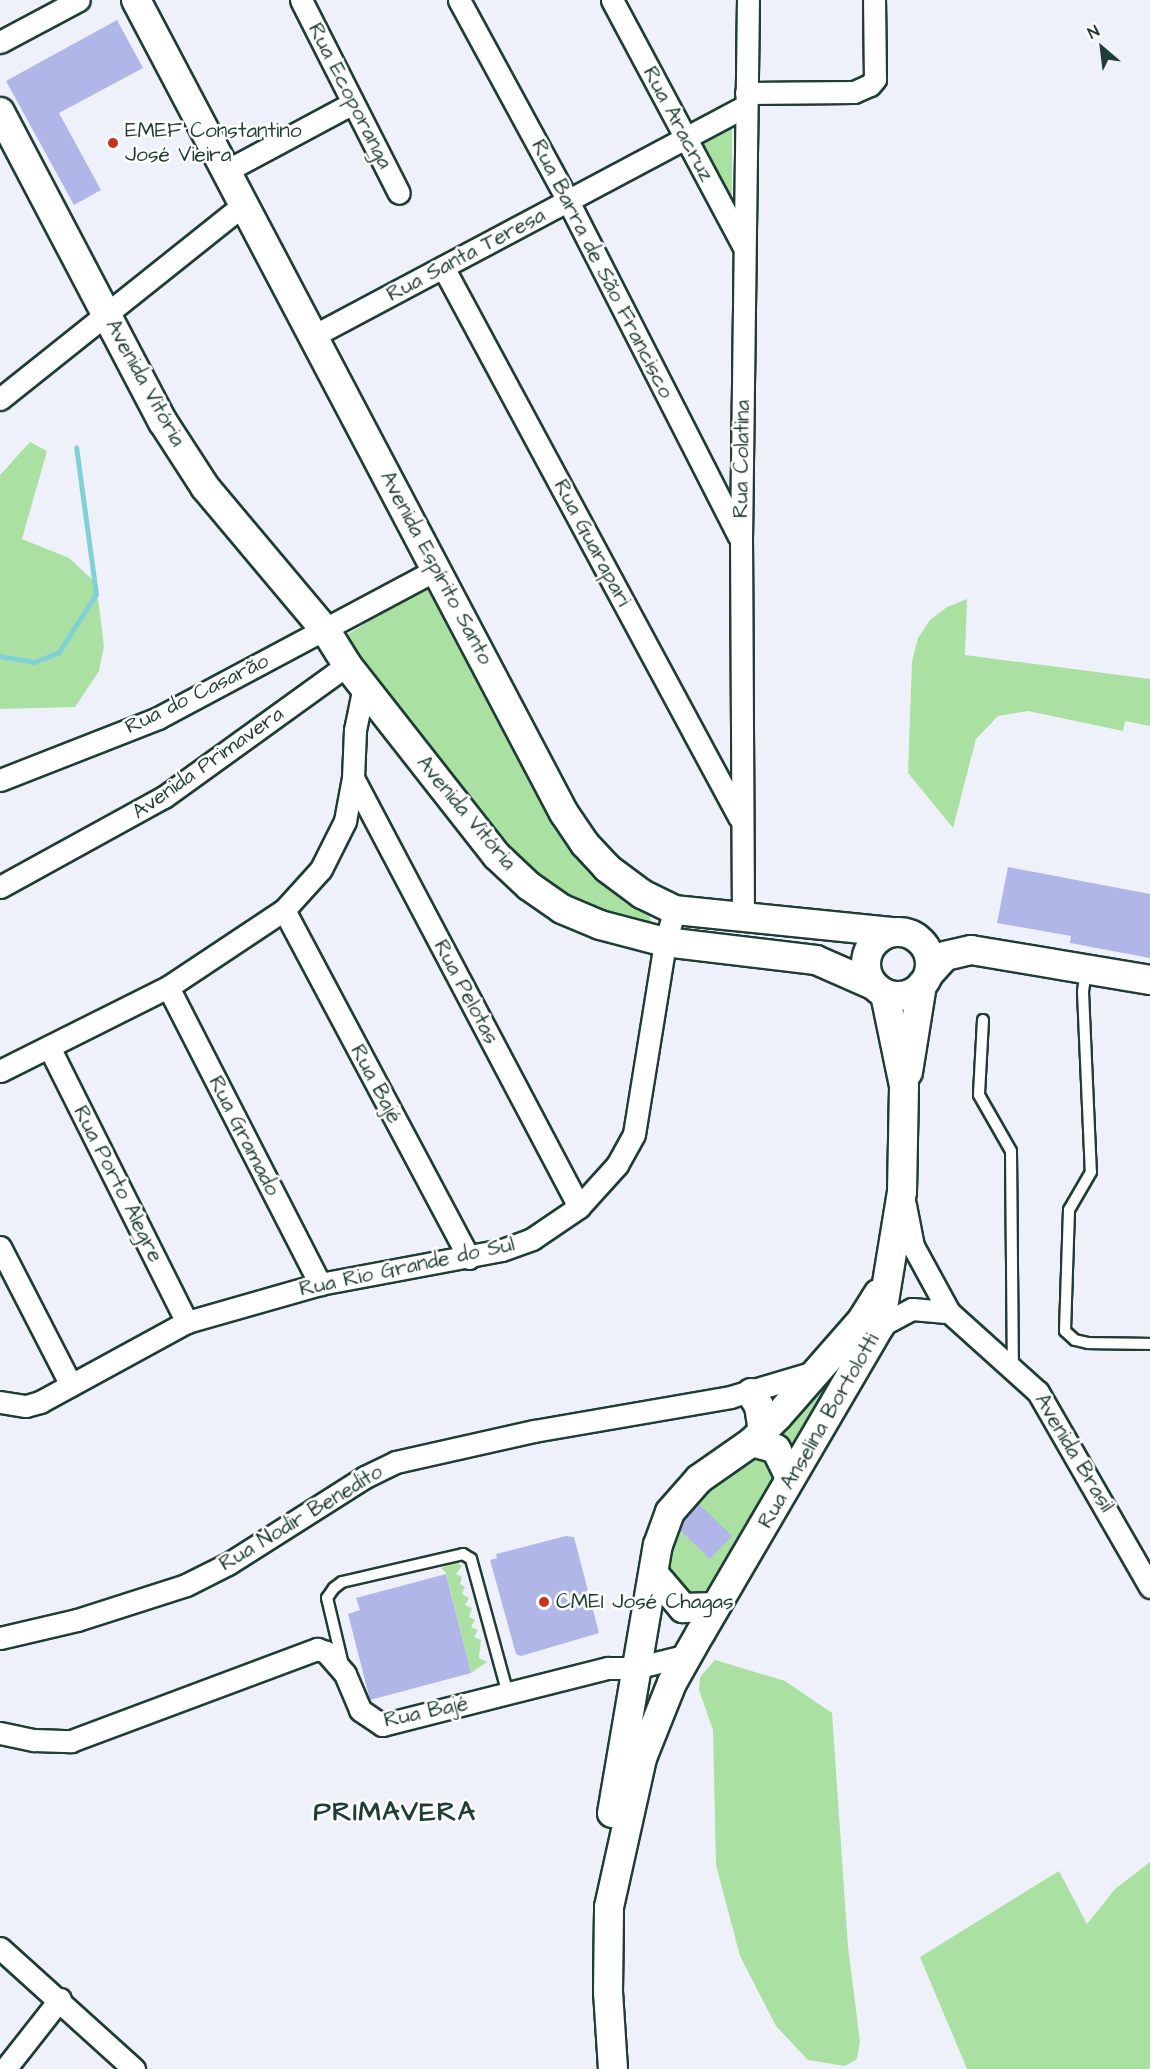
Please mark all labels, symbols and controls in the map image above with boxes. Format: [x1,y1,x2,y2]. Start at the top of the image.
north arrow [1072,18,1132,78]
street label: Rua Ecoporanga [302,19,398,173]
text: N [1084,20,1103,44]
street label: Rua Aracruz [637,62,719,186]
place label: EMEF Constantino José Vieira [125,118,302,168]
street label: Rua Barra de São Francisco [526,135,678,403]
marker: EMEF Constantino José Vieira [106,136,120,150]
street label: Rua Santa Teresa [383,203,549,307]
street label: Avenida Vitória [100,315,190,451]
street label: Rua Colatina [728,400,756,518]
street label: Avenida Espírito Santo [374,467,498,669]
street label: Rua Guarapari [548,475,636,611]
street label: Rua do Casarão [121,648,273,740]
street label: Avenida Primavera [127,701,289,825]
street label: Avenida Vitória [411,751,521,875]
street label: Rua Pelotas [428,936,504,1048]
street label: Rua Bajé [345,1040,407,1128]
street label: Rua Gramado [203,1072,285,1200]
street label: Rua Porto Alegre [68,1102,168,1266]
street label: Rua Rio Grande do Sul [297,1232,517,1302]
street label: Rua Anselina Bortolotti [753,1329,885,1533]
street label: Avenida Brasil [1029,1389,1119,1517]
street label: Rua Nodir Benedito [215,1459,387,1577]
place label: CMEI José Chagas [556,1589,733,1615]
marker: CMEI José Chagas [537,1595,551,1609]
street label: Rua Bajé [382,1691,470,1733]
district label: PRIMAVERA [313,1797,477,1829]

